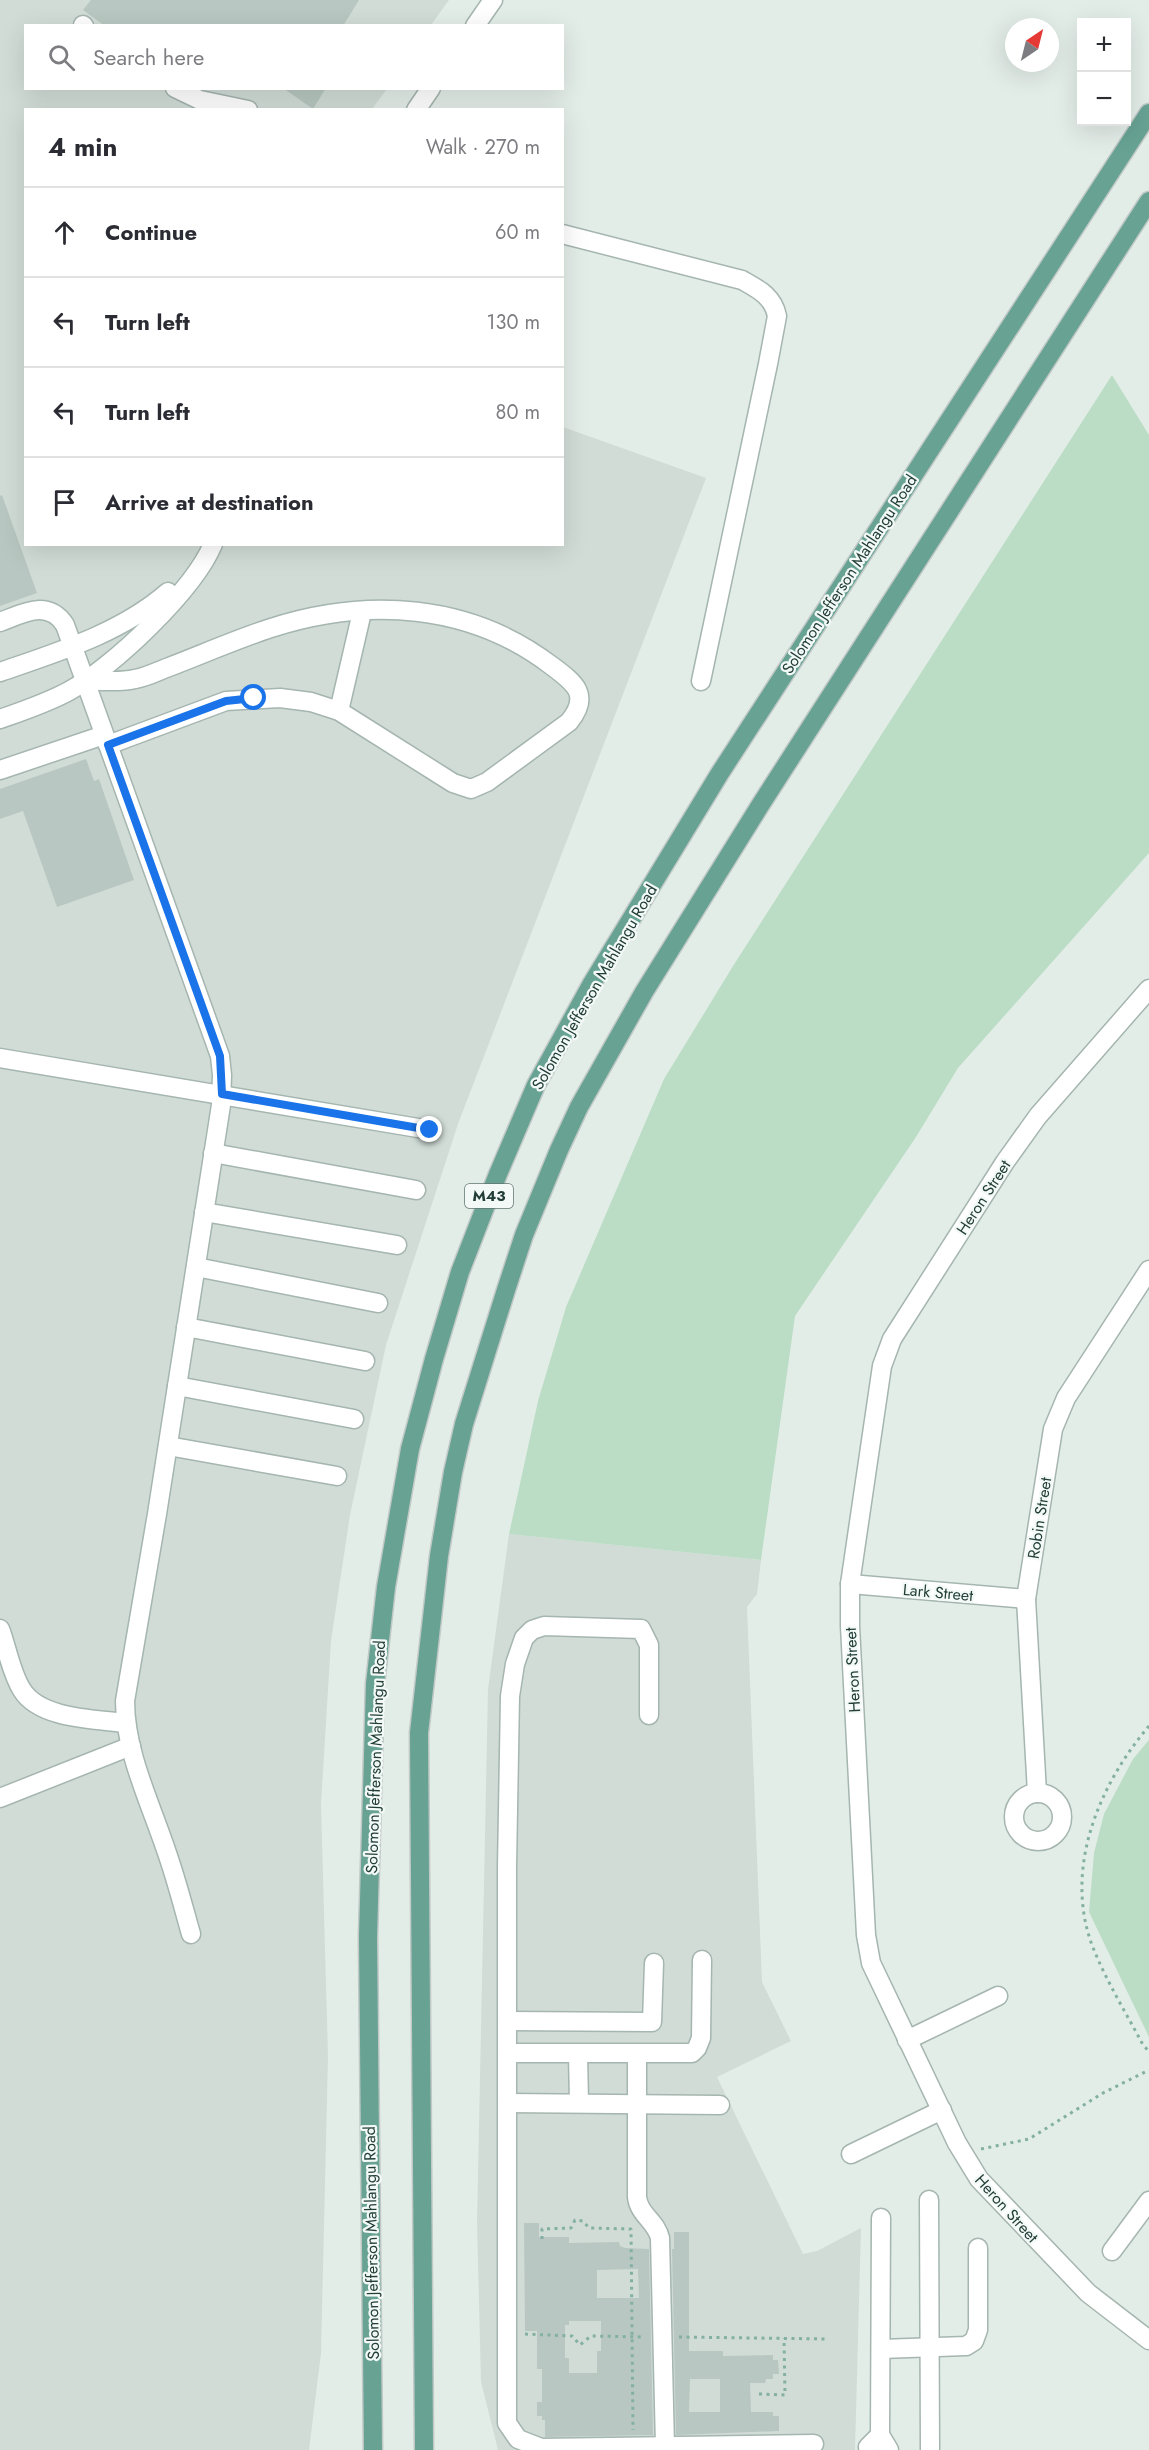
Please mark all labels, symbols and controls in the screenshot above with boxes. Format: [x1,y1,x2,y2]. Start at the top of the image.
north arrow [1005,18,1059,72]
map controls [1077,18,1131,126]
button: + [1077,18,1131,72]
search box [24,24,564,90]
icon: search [45,41,78,74]
text: Search here [93,41,204,73]
button: − [1077,72,1131,126]
text: 4 min [48,128,117,166]
text: Walk · 270 m [426,133,540,162]
icon: ahead [48,216,81,249]
text: Continue [105,216,197,248]
text: 60 m [495,218,540,247]
icon: left [48,306,81,339]
text: Turn left [105,306,190,338]
text: 130 m [486,308,540,337]
icon: left [48,396,81,429]
text: Turn left [105,396,190,428]
text: 80 m [495,398,540,427]
street label: Solomon Jefferson Mahlangu Road [776,470,923,678]
icon: arrive [48,486,81,519]
text: Arrive at destination [105,486,314,518]
route start [240,684,266,710]
street label: Solomon Jefferson Mahlangu Road [526,880,663,1094]
route end [416,1116,442,1142]
street label: Heron Street [951,1155,1016,1239]
road number: M43 [465,1184,513,1208]
street label: Robin Street [1022,1475,1057,1561]
street label: Lark Street [902,1578,974,1607]
street label: Heron Street [839,1627,866,1713]
street label: Solomon Jefferson Mahlangu Road [360,1640,391,1874]
street label: Solomon Jefferson Mahlangu Road [358,2126,385,2360]
street label: Heron Street [970,2169,1044,2248]

